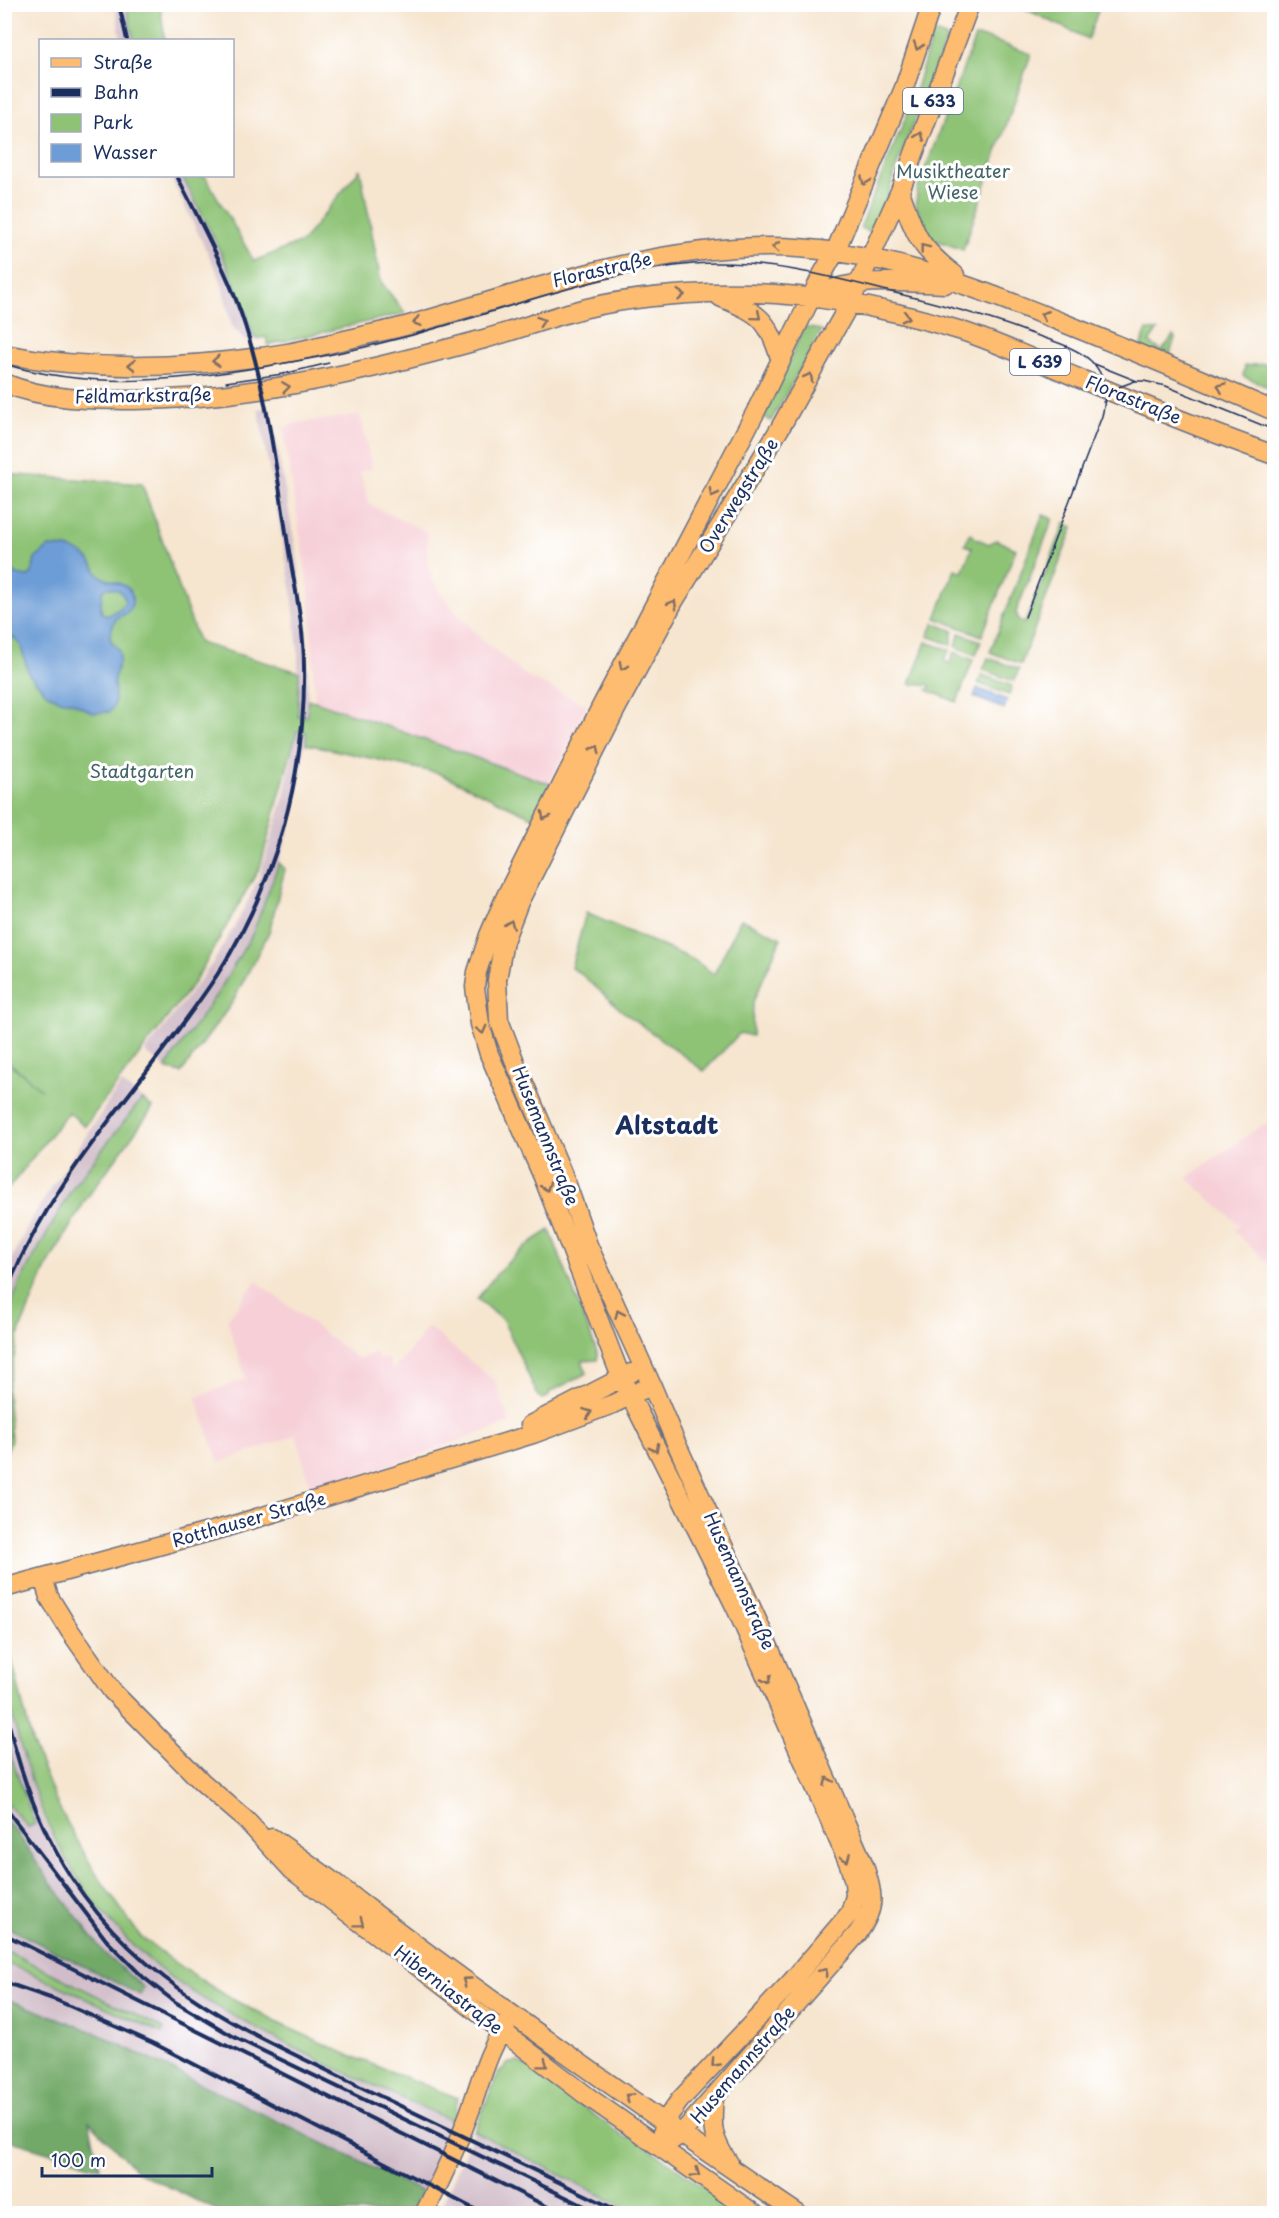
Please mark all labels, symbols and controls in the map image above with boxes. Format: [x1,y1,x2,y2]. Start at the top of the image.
legend [39,39,234,177]
one-way arrow [913,40,925,51]
text: Straße [93,48,153,75]
text: Bahn [93,78,139,105]
road number: L 633 [903,88,963,114]
text: Park [93,108,133,135]
one-way arrow [913,131,926,142]
text: Wasser [93,138,158,165]
park label: Musiktheater Wiese [896,157,1011,205]
one-way arrow [860,175,872,186]
one-way arrow [772,241,781,254]
one-way arrow [921,243,932,254]
street label: Florastraße [549,244,654,293]
one-way arrow [677,289,686,302]
one-way arrow [750,309,761,320]
one-way arrow [901,309,911,322]
one-way arrow [1039,310,1050,323]
one-way arrow [412,315,423,327]
one-way arrow [535,316,546,328]
road number: L 639 [1010,349,1070,375]
one-way arrow [211,354,220,367]
one-way arrow [128,359,137,371]
street label: Florastraße [1082,367,1185,430]
one-way arrow [802,373,813,384]
street label: Feldmarkstraße [74,380,212,409]
one-way arrow [281,381,291,393]
one-way arrow [1216,383,1227,395]
street label: Overwegstraße [691,432,784,558]
one-way arrow [709,487,720,497]
one-way arrow [665,600,677,610]
one-way arrow [619,659,630,670]
one-way arrow [589,744,600,755]
park label: Stadtgarten [90,757,194,784]
one-way arrow [541,809,553,820]
one-way arrow [503,919,516,930]
one-way arrow [475,1024,488,1034]
street label: Husemannstraße [506,1062,587,1209]
district label: Altstadt [614,1106,719,1142]
one-way arrow [539,1181,552,1192]
one-way arrow [614,1309,626,1320]
one-way arrow [582,1408,593,1421]
one-way arrow [648,1441,659,1452]
street label: Rotthauser Straße [169,1484,328,1553]
street label: Husemannstraße [698,1507,783,1654]
one-way arrow [760,1674,772,1685]
one-way arrow [823,1777,835,1788]
one-way arrow [839,1852,851,1863]
one-way arrow [354,1916,365,1927]
street label: Hiberniastraße [389,1938,509,2040]
one-way arrow [817,1968,828,1979]
one-way arrow [461,1977,472,1988]
street label: Husemannstraße [683,1999,801,2129]
one-way arrow [538,2056,549,2067]
one-way arrow [711,2056,722,2067]
one-way arrow [625,2093,636,2104]
scale bar [42,2140,212,2178]
text: 100 m [51,2146,106,2173]
one-way arrow [689,2166,700,2177]

